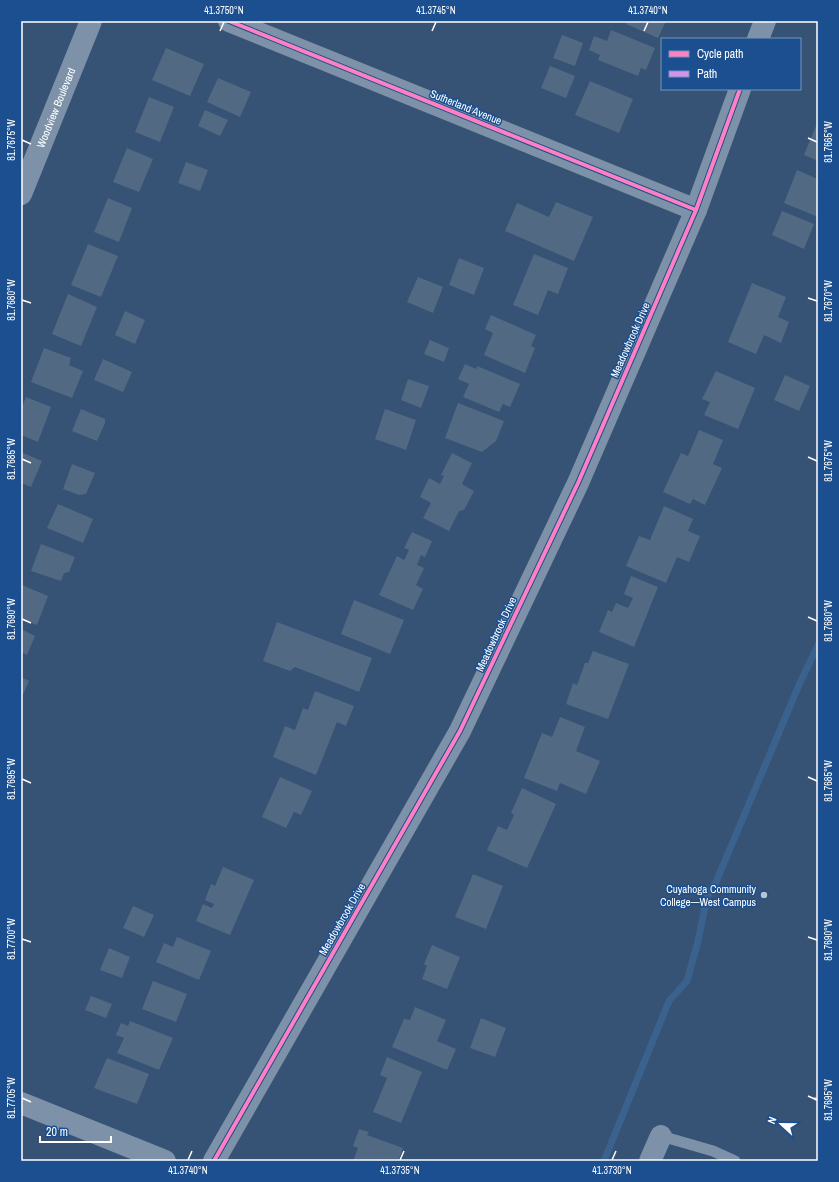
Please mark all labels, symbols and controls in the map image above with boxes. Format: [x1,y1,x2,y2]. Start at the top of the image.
text: 41.3750°N [204,4,244,17]
text: 41.3745°N [416,4,456,17]
text: 41.3740°N [628,4,668,17]
legend [661,38,801,90]
text: Cycle path [697,46,744,62]
street label: Woodview Boulevard [33,66,78,150]
text: Path [697,66,717,82]
street label: Sutherland Avenue [428,86,504,128]
text: 81.7675°W [5,119,18,161]
text: 81.7665°W [822,121,835,163]
text: 81.7680°W [5,279,18,321]
text: 81.7670°W [822,280,835,322]
street label: Meadowbrook Drive [607,300,653,380]
text: 81.7685°W [5,438,18,480]
text: 81.7675°W [822,440,835,482]
street label: Meadowbrook Drive [473,594,519,674]
text: 81.7690°W [5,598,18,640]
text: 81.7680°W [822,600,835,642]
text: 81.7695°W [5,758,18,800]
text: 81.7685°W [822,760,835,802]
street label: Meadowbrook Drive [316,881,368,957]
place label: Cuyahoga Community College—West Campus [660,882,756,909]
marker: Cuyahoga Community College—West Campus [759,890,769,900]
text: 81.7700°W [5,918,18,960]
text: 81.7690°W [822,919,835,961]
text: 81.7705°W [5,1077,18,1119]
text: 81.7695°W [822,1079,835,1121]
north arrow [761,1104,801,1144]
text: N [764,1115,779,1126]
scale bar [40,1118,111,1144]
text: 20 m [46,1124,68,1140]
text: 41.3740°N [168,1164,208,1177]
text: 41.3735°N [380,1164,420,1177]
text: 41.3730°N [592,1164,632,1177]

